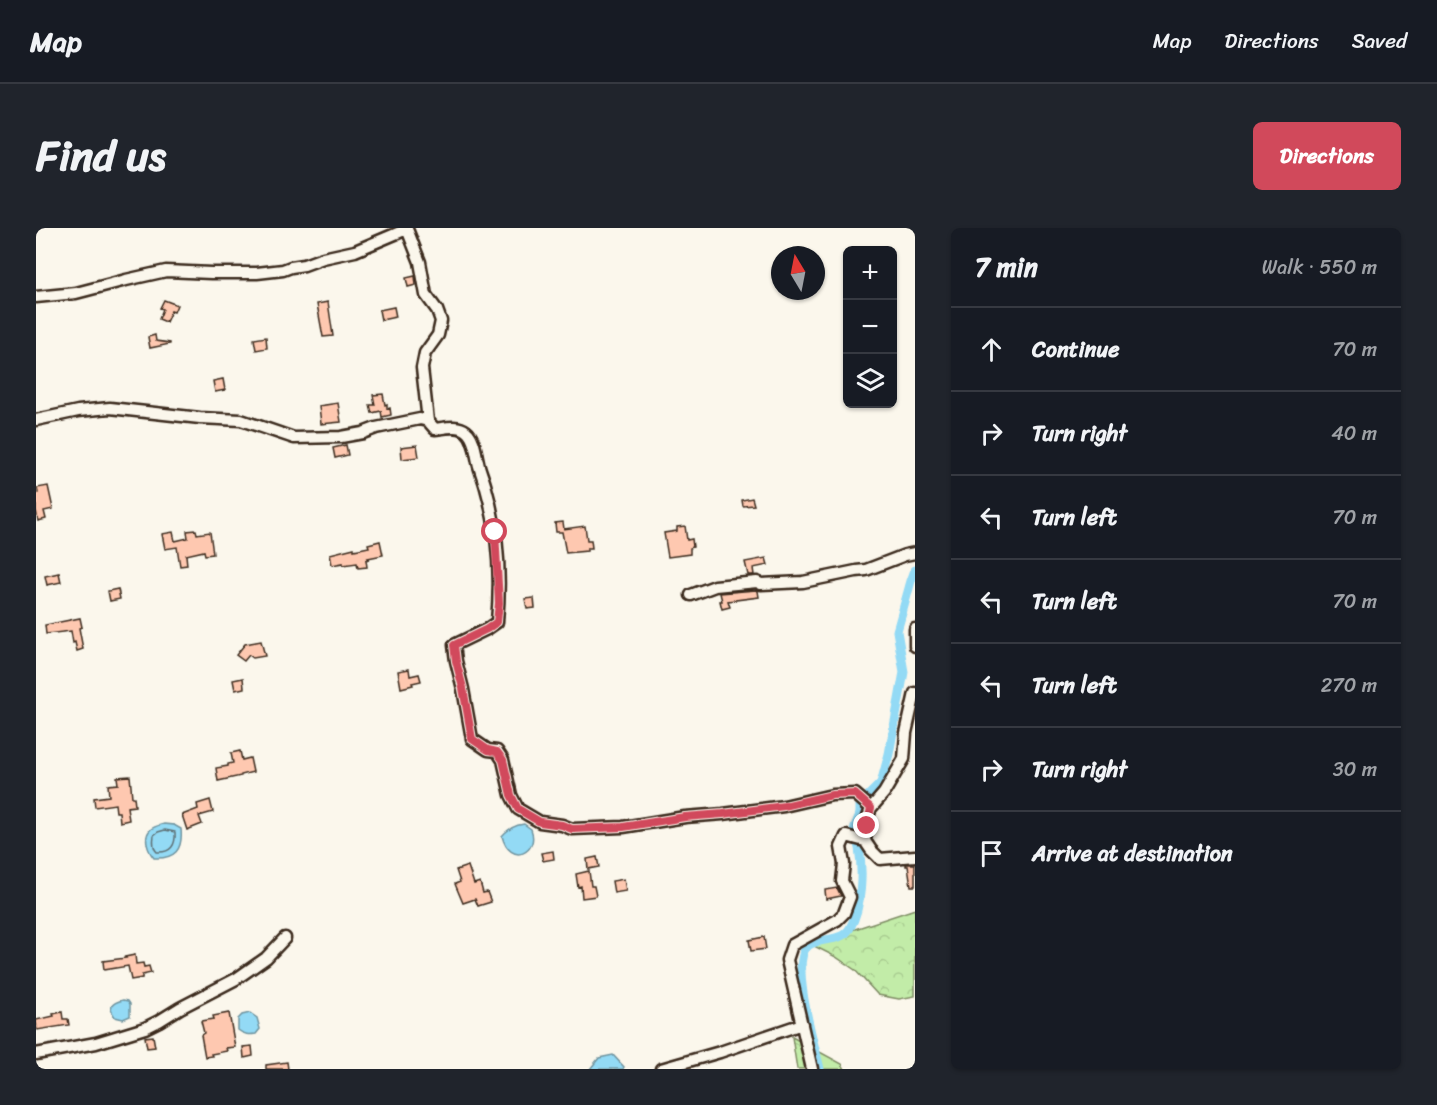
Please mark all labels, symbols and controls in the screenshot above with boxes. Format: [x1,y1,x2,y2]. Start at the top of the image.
text: Map [30,17,82,66]
text: Map [1153,22,1191,60]
text: Directions [1224,22,1319,60]
text: Saved [1352,22,1407,60]
text: Find us [36,119,166,193]
button: Directions [1253,122,1401,190]
text: 7 min [975,244,1038,290]
north arrow [771,246,825,300]
map controls [843,246,897,408]
button: + [843,246,897,300]
text: Walk · 550 m [1262,250,1377,285]
button: − [843,300,897,354]
text: Continue [1032,330,1120,369]
text: 70 m [1332,332,1377,367]
icon: ahead [975,333,1008,366]
button: layers [843,354,897,408]
text: Turn right [1032,414,1127,453]
text: 40 m [1331,416,1377,451]
icon: right [975,417,1008,450]
text: Turn left [1032,498,1117,537]
text: 70 m [1332,500,1377,535]
icon: left [975,501,1008,534]
route start [481,518,507,544]
text: Turn left [1032,582,1117,621]
text: 70 m [1332,584,1377,619]
icon: left [975,585,1008,618]
text: Turn left [1032,666,1117,705]
text: 270 m [1321,668,1377,703]
icon: left [975,669,1008,702]
text: Turn right [1032,750,1127,789]
text: 30 m [1333,752,1377,787]
icon: right [975,753,1008,786]
route end [853,812,879,838]
text: Arrive at destination [1032,834,1233,873]
icon: arrive [975,837,1008,870]

